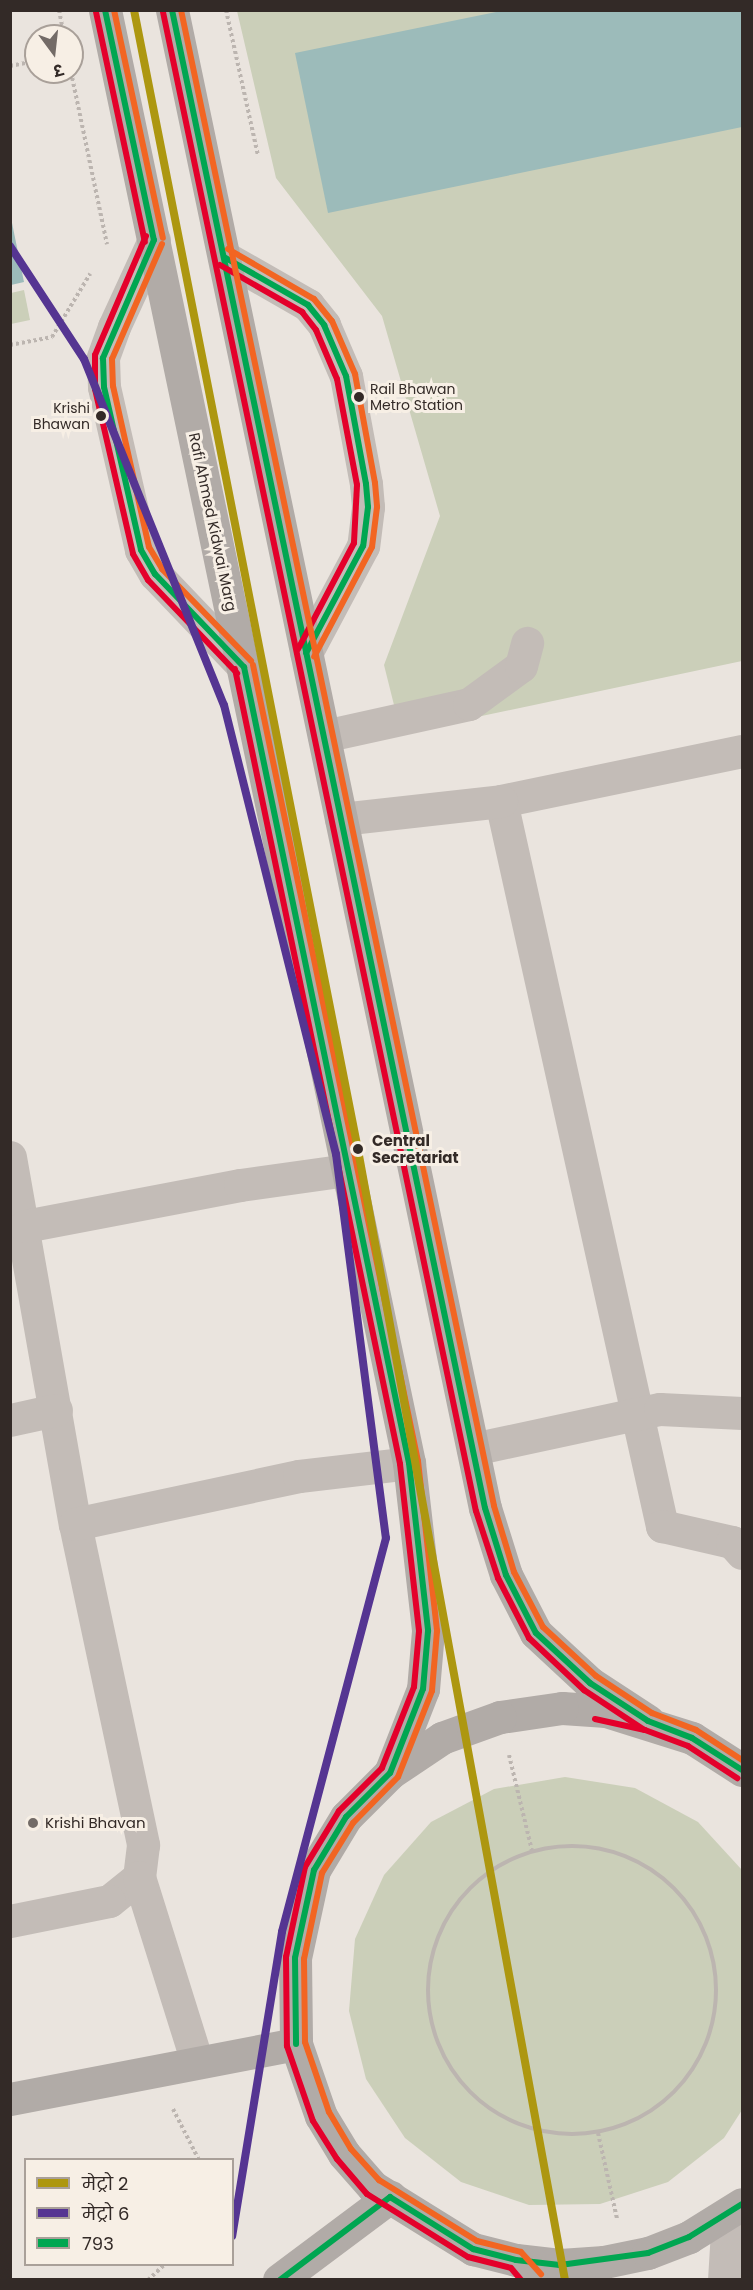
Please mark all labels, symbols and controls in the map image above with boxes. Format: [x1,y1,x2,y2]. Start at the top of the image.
north arrow [24,24,84,84]
text: उ [51,58,66,82]
place label: Rail Bhawan Metro Station [370,381,463,413]
marker: Rail Bhawan Metro Station [353,391,365,403]
place label: Krishi Bhawan [33,400,90,432]
marker: Krishi Bhawan [95,410,107,422]
street label: Rafi Ahmed Kidwai Marg [185,431,241,613]
place label: Central Secretariat [372,1131,459,1166]
marker: Central Secretariat [349,1140,367,1158]
place label: Krishi Bhavan [45,1814,145,1832]
marker: Krishi Bhavan [26,1816,40,1830]
legend [24,2158,234,2266]
text: मेट्रो 2 [82,2171,128,2196]
text: मेट्रो 6 [82,2201,129,2226]
text: 793 [82,2231,114,2256]

